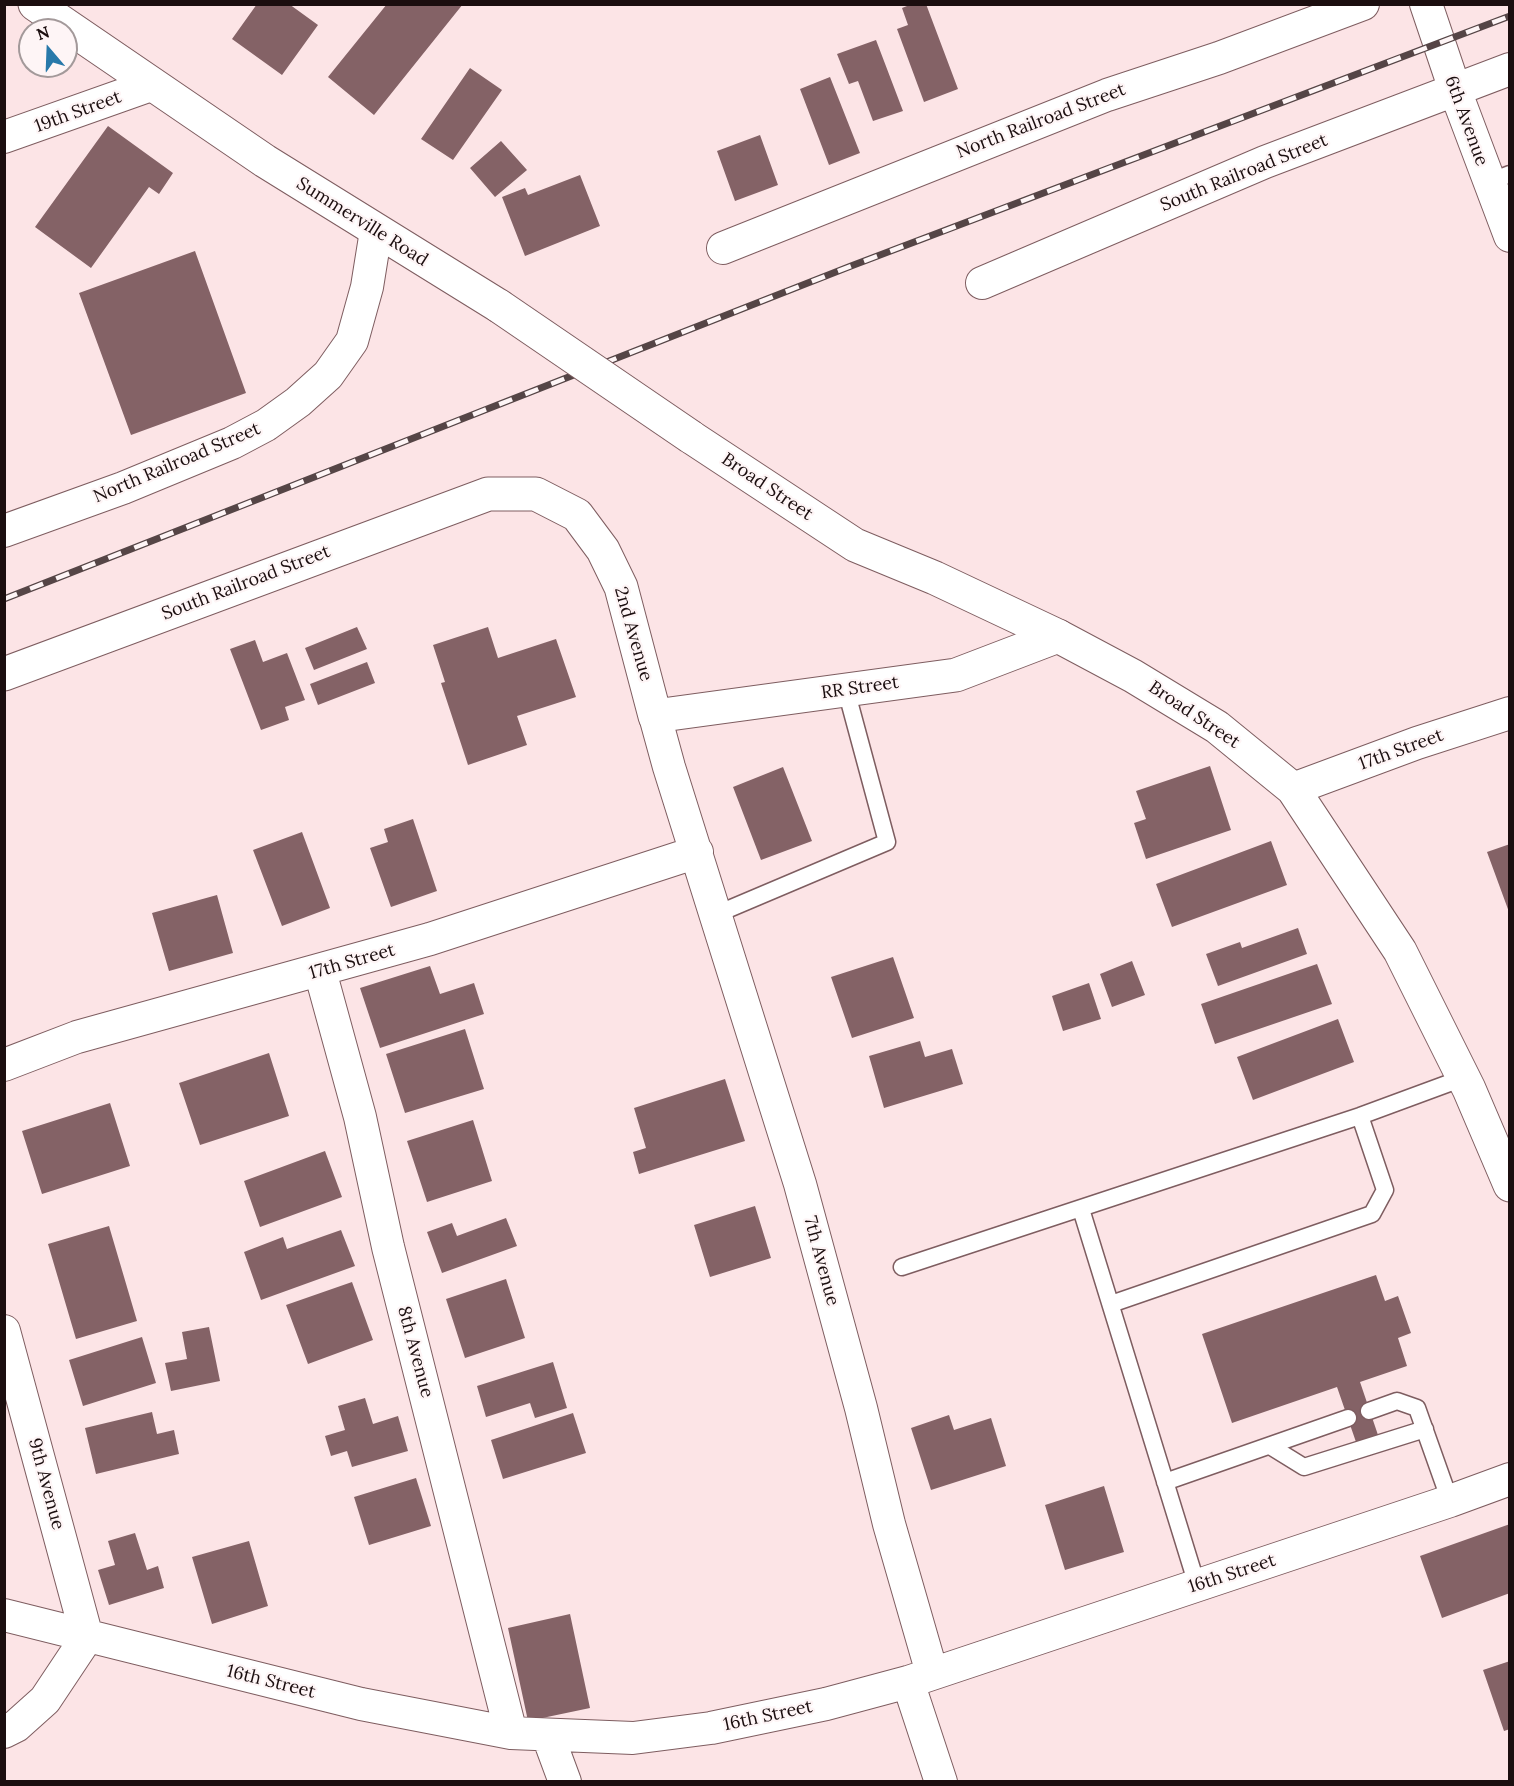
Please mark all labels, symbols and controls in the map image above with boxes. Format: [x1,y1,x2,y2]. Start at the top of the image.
north arrow [18,18,78,78]
text: N [34,21,52,44]
street label: 6th Avenue [1440,73,1492,169]
street label: North Railroad Street [954,79,1128,163]
street label: 19th Street [32,86,124,138]
street label: South Railroad Street [1157,130,1331,216]
street label: Summerville Road [292,173,432,271]
street label: North Railroad Street [90,418,264,508]
street label: Broad Street [717,449,817,525]
street label: South Railroad Street [159,541,333,625]
street label: 2nd Avenue [609,584,657,684]
street label: RR Street [820,672,900,704]
street label: Broad Street [1144,677,1244,753]
street label: 17th Street [1356,725,1446,775]
street label: 17th Street [307,939,397,985]
street label: 7th Avenue [799,1214,843,1308]
street label: 8th Avenue [392,1304,438,1400]
street label: 9th Avenue [23,1436,69,1532]
street label: 16th Street [1186,1550,1278,1598]
street label: 16th Street [224,1661,318,1703]
street label: 16th Street [722,1696,814,1736]

